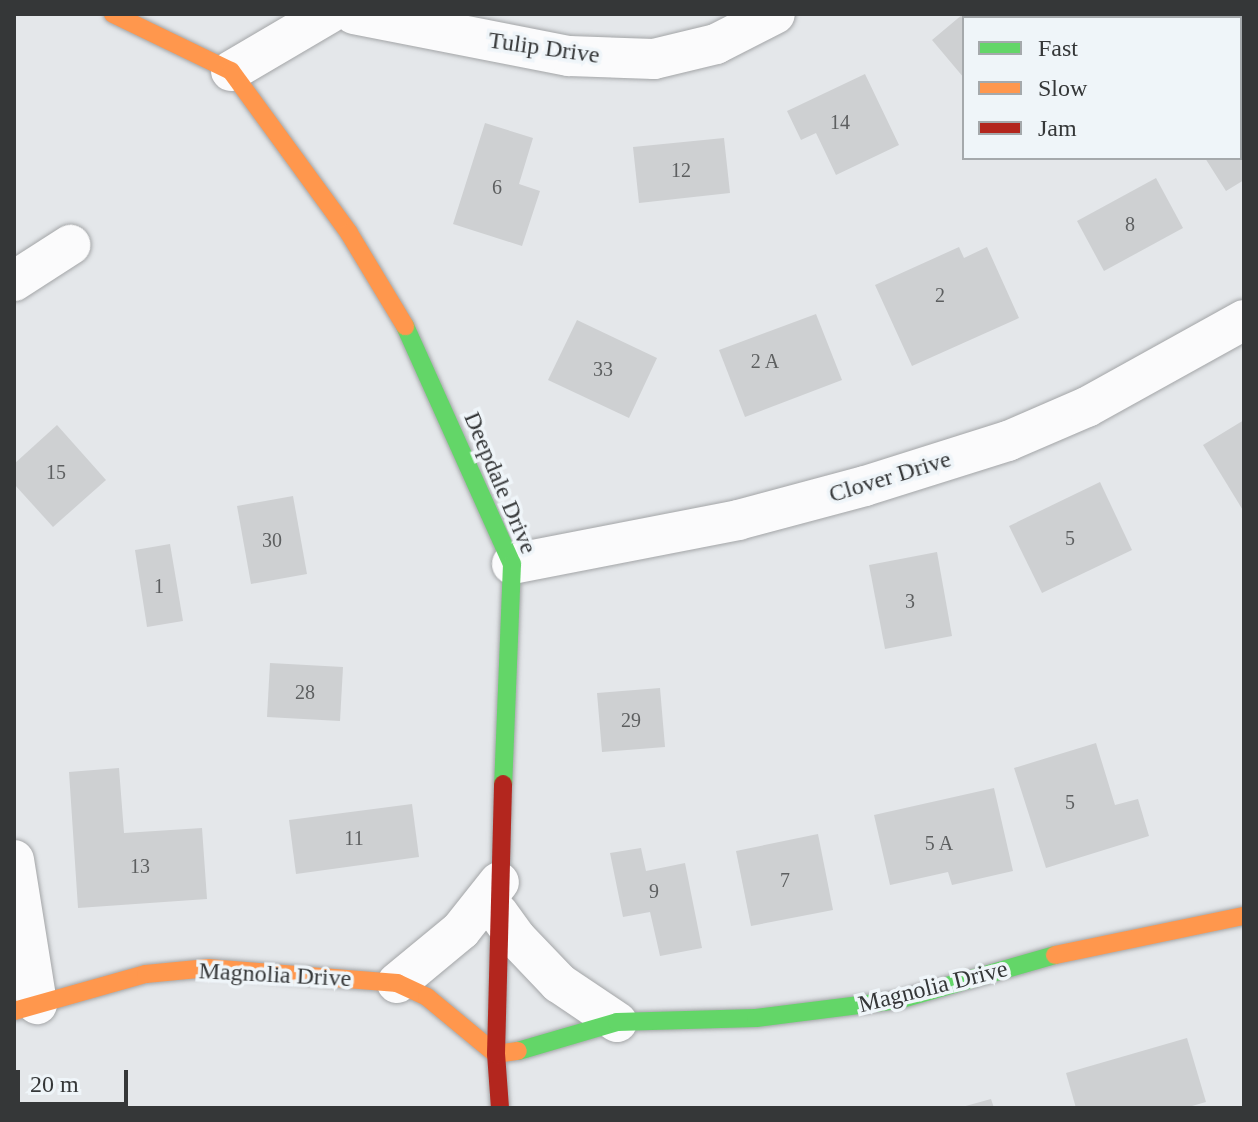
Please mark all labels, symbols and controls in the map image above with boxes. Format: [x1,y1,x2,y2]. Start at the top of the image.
legend [962,16,1242,160]
street label: Tulip Drive [487,26,601,70]
text: Fast [1038,35,1078,61]
text: Slow [1038,75,1087,101]
house number: 14 [830,110,850,134]
text: Jam [1038,115,1077,141]
house number: 12 [671,158,691,182]
house number: 6 [492,175,502,199]
house number: 8 [1125,212,1135,236]
house number: 2 [935,283,945,307]
house number: 2 A [750,349,780,373]
house number: 33 [593,357,613,381]
street label: Deepdale Drive [457,408,543,558]
street label: Clover Drive [826,445,954,509]
house number: 15 [46,460,66,484]
house number: 5 [1065,526,1075,550]
house number: 30 [262,528,282,552]
house number: 1 [154,574,164,598]
house number: 3 [905,589,915,613]
house number: 28 [295,680,315,704]
house number: 29 [621,708,641,732]
house number: 5 [1065,790,1075,814]
house number: 11 [344,826,364,850]
house number: 5 A [924,831,954,855]
house number: 13 [130,854,150,878]
house number: 7 [780,868,790,892]
house number: 9 [649,879,659,903]
street label: Magnolia Drive [855,955,1011,1019]
street label: Magnolia Drive [198,957,352,993]
scale bar [20,1054,132,1104]
text: 20 m [30,1071,79,1097]

